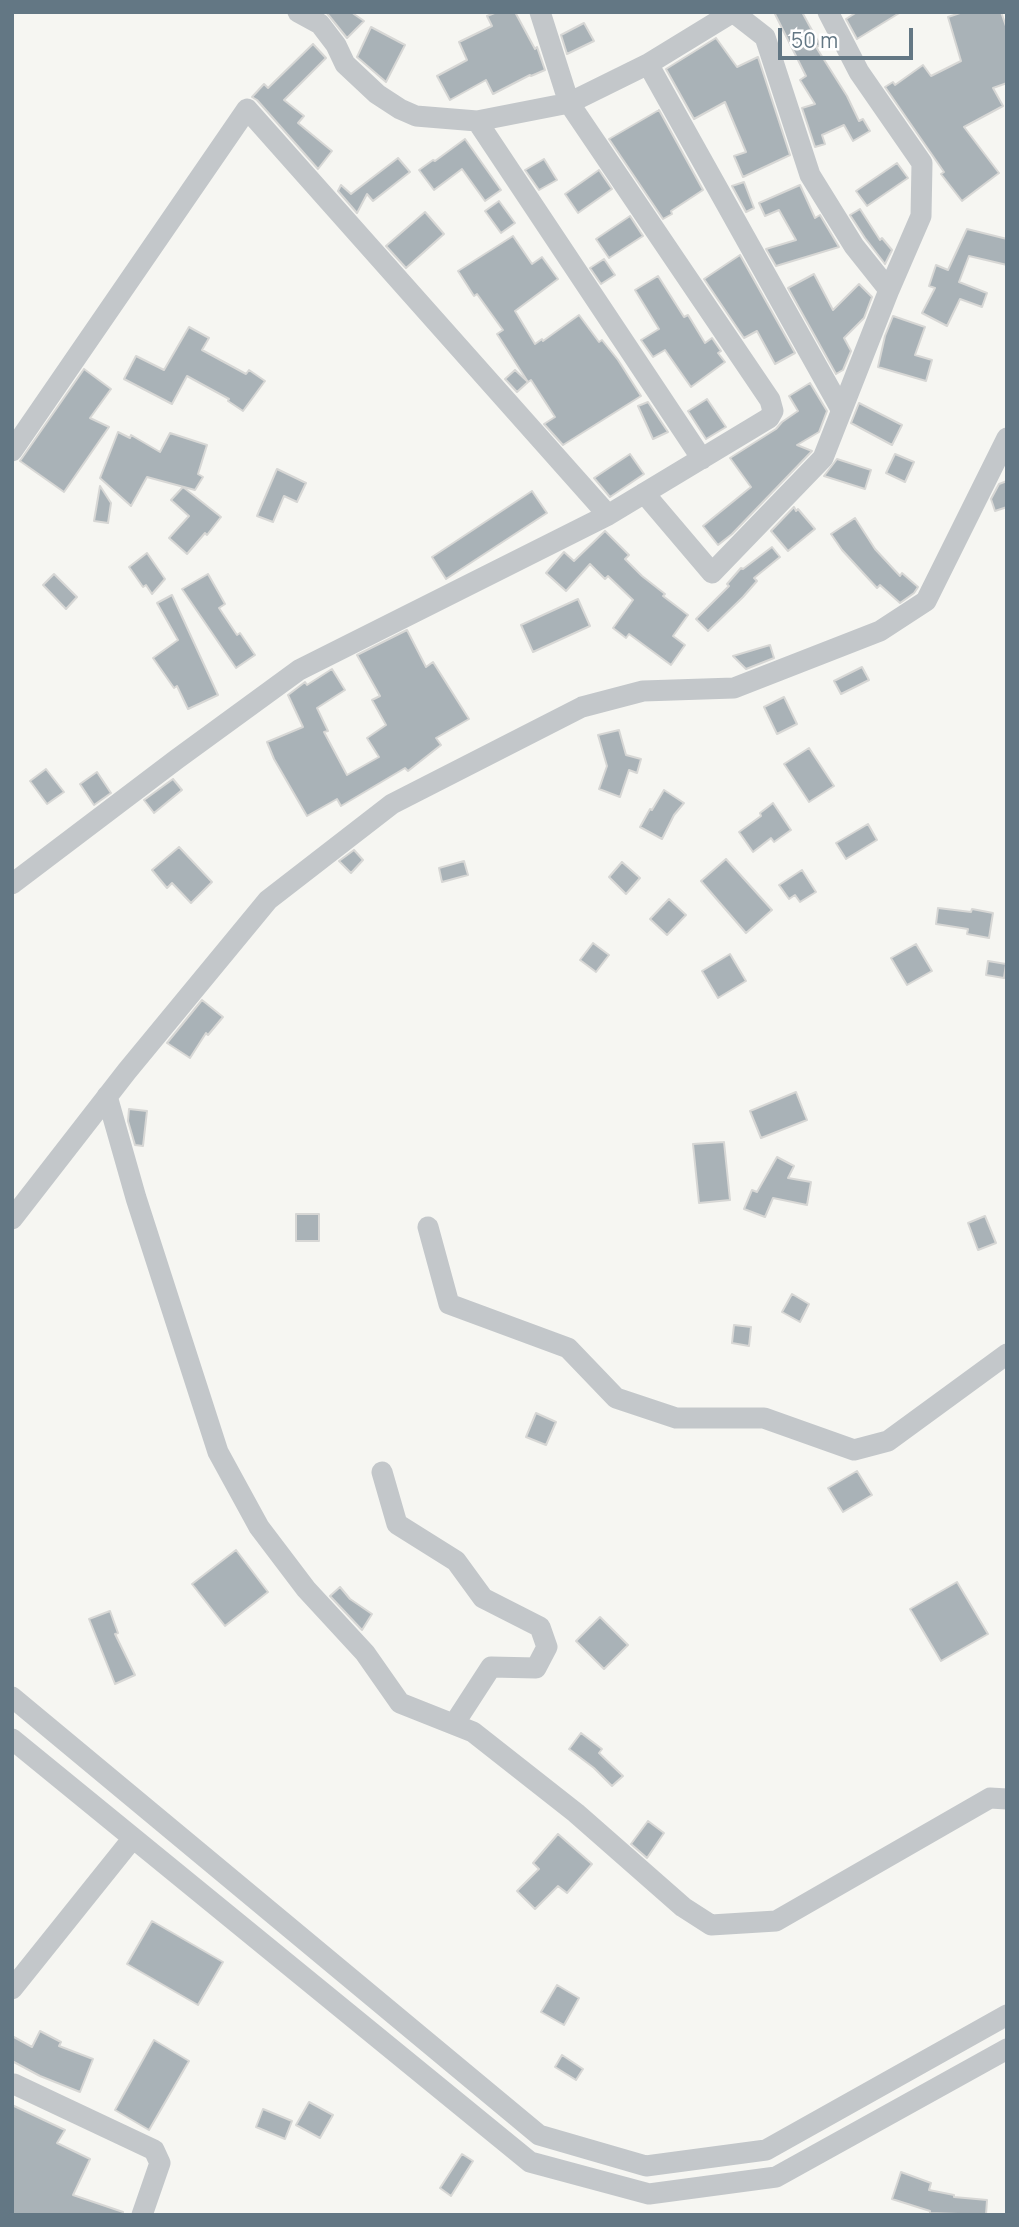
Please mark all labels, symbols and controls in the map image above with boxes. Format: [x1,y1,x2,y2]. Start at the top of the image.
scale bar [781,14,916,58]
text: 50 m [791,26,838,54]

